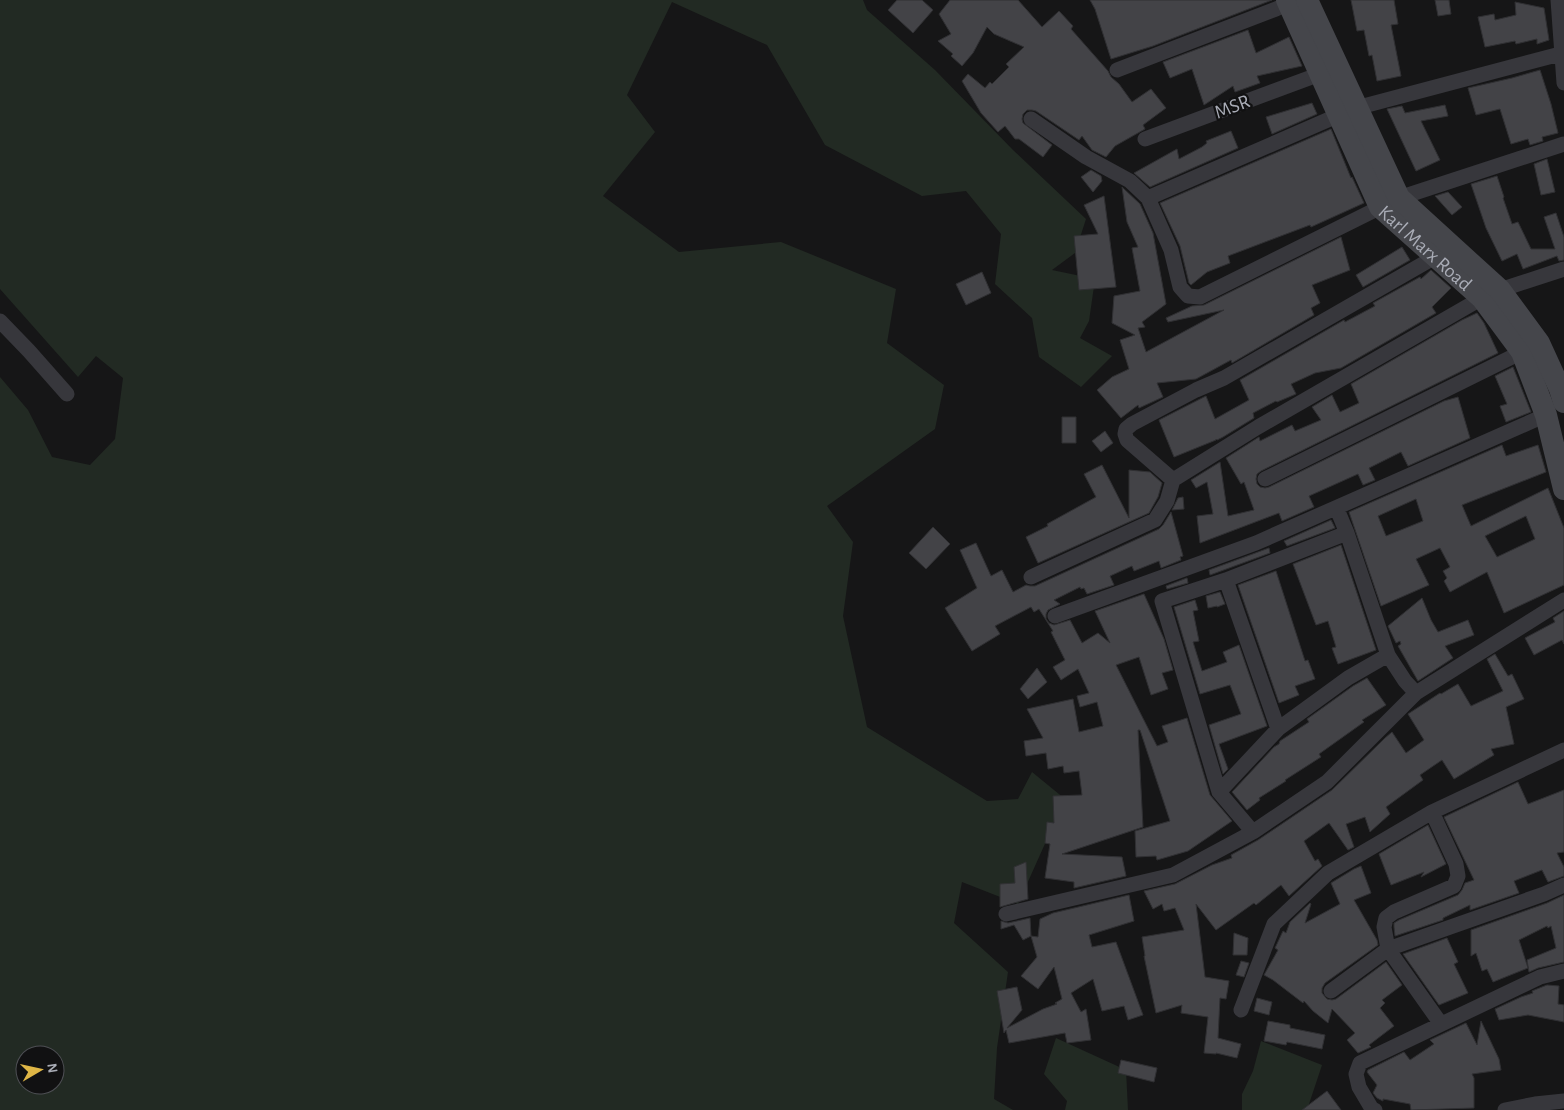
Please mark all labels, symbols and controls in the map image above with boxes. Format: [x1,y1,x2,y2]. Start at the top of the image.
street label: MSR [1212,91,1253,123]
street label: Karl Marx Road [1374,202,1475,295]
north arrow [15,1045,65,1095]
text: N [44,1062,60,1074]

